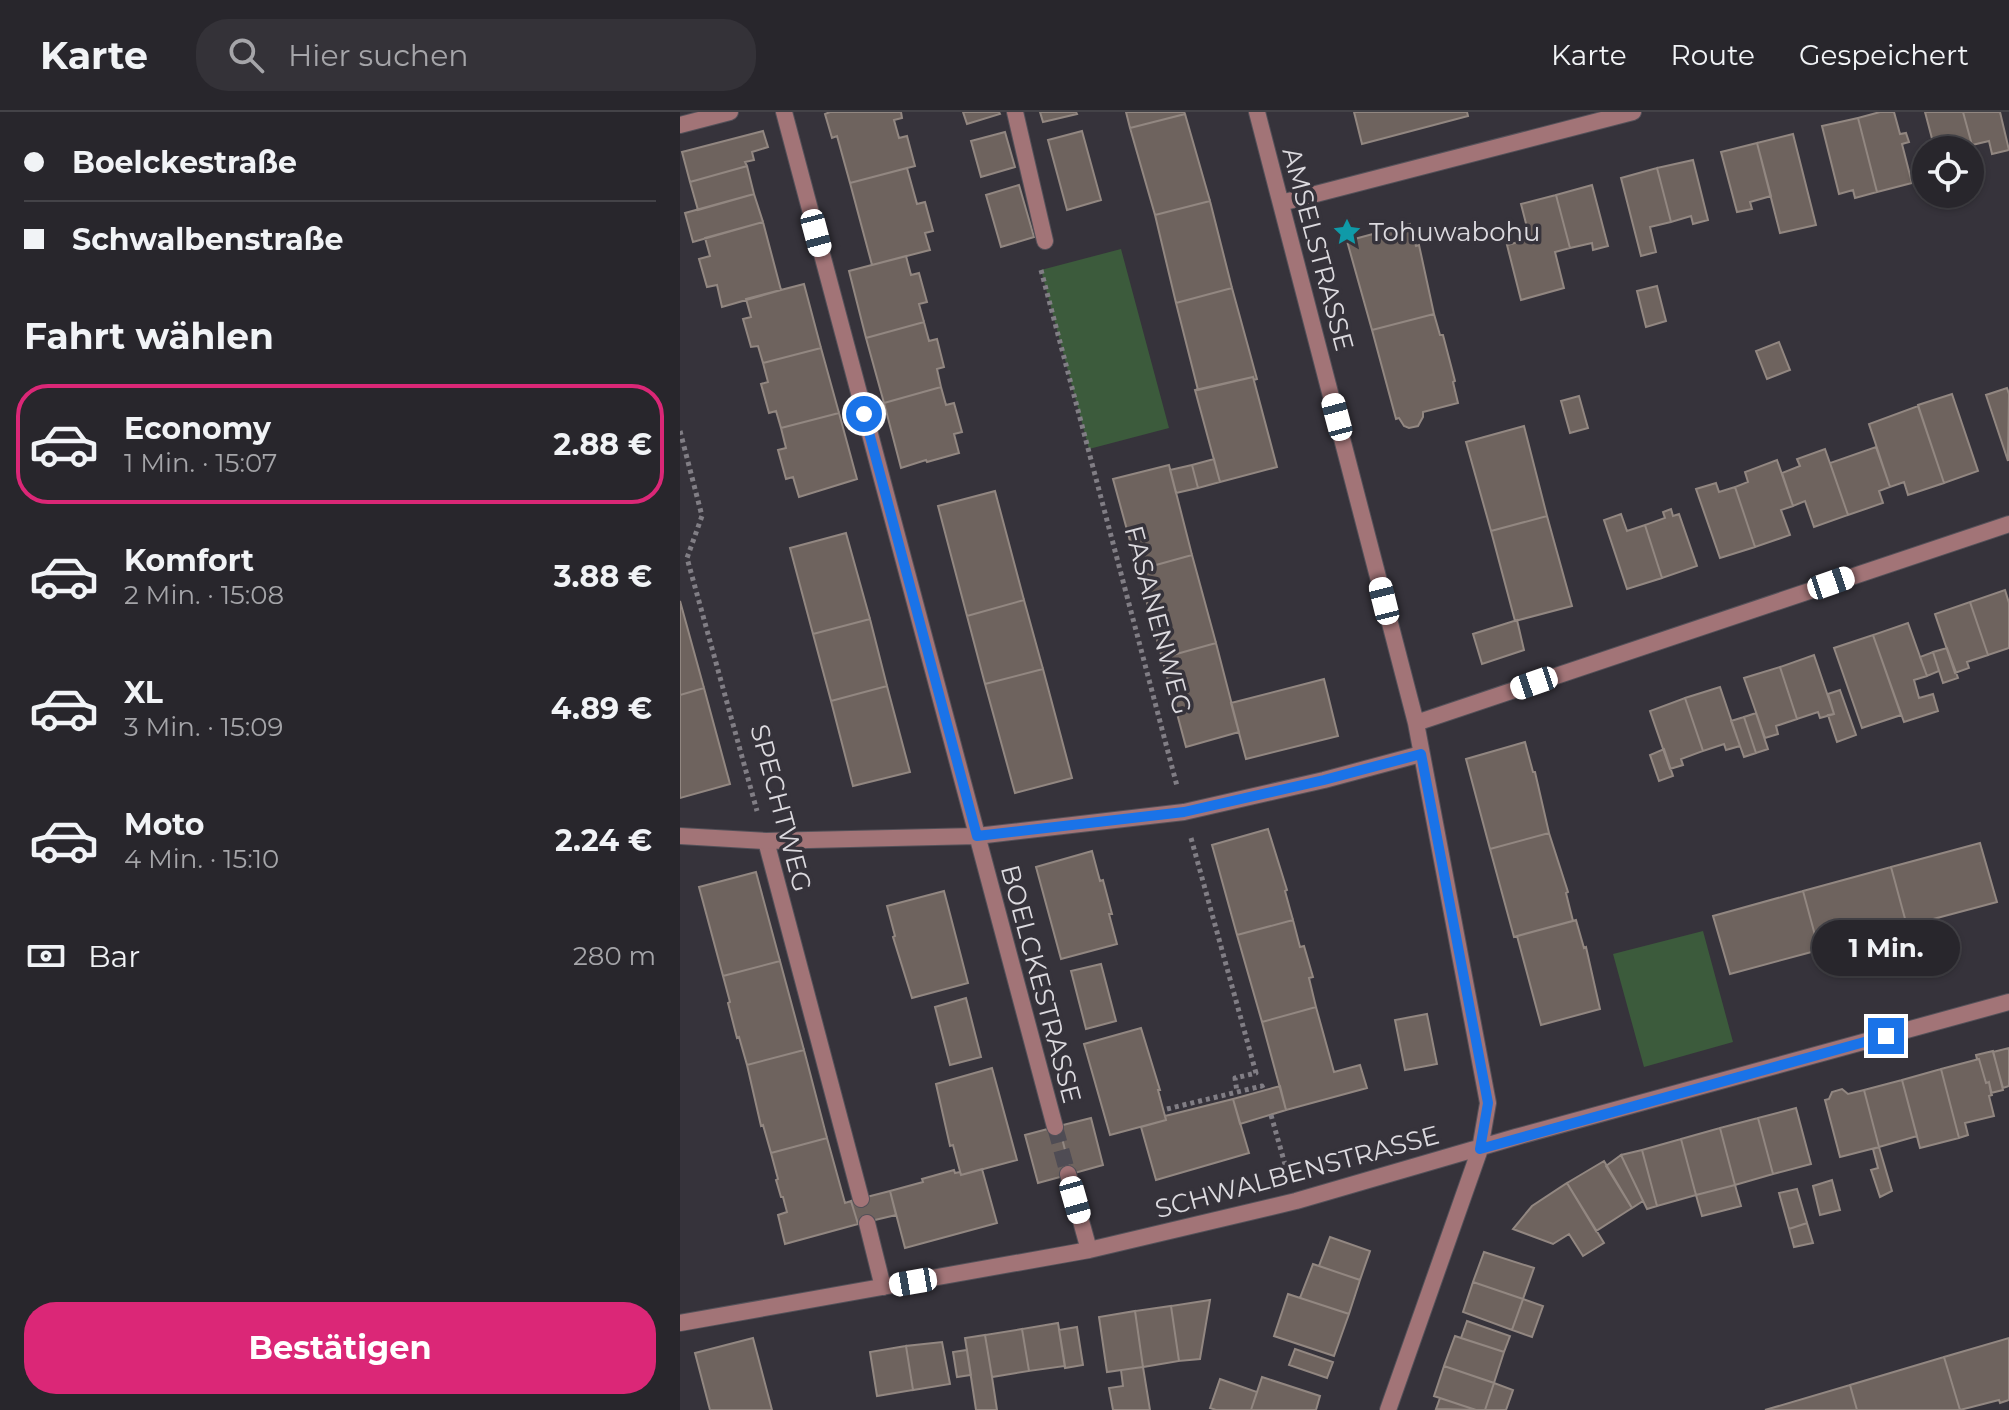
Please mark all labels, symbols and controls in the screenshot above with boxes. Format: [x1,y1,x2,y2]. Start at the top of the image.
search box [196,19,756,91]
text: Karte [40,32,148,79]
icon: search [224,33,268,77]
text: Hier suchen [288,37,469,74]
text: Karte [1551,38,1627,72]
text: Route [1671,38,1755,72]
text: Gespeichert [1799,38,1969,72]
map controls [1912,136,1984,208]
button: locate [1912,136,1984,208]
text: Boelckestraße [72,144,297,181]
street label: AMSELSTRASSE [1275,144,1361,354]
car [798,207,834,259]
place label: Tohuwabohu [1369,216,1541,248]
place icon: Tohuwabohu [1332,217,1362,247]
text: Schwalbenstraße [72,221,344,258]
text: Fahrt wählen [24,314,274,358]
car [1319,391,1355,443]
route start [846,396,882,432]
icon: car [28,408,100,480]
text: Economy [124,410,271,447]
text: 2.88 € [553,426,652,463]
text: 1 Min. · 15:07 [124,447,277,479]
street label: FASANENWEG [1117,522,1199,718]
icon: car [28,540,100,612]
text: Komfort [124,542,254,579]
text: 3.88 € [554,558,652,595]
car [1804,564,1858,602]
car [1367,575,1401,627]
text: 2 Min. · 15:08 [124,579,284,611]
car [1507,664,1561,702]
icon: car [28,672,100,744]
text: XL [124,674,163,711]
text: 4.89 € [551,690,652,727]
text: 3 Min. · 15:09 [124,711,283,743]
street label: SPECHTWEG [743,721,819,895]
icon: car [28,804,100,876]
text: Moto [124,806,205,843]
text: 2.24 € [555,822,652,859]
text: 4 Min. · 15:10 [124,843,279,875]
street label: BOELCKESTRASSE [994,861,1088,1107]
callout: 1 Min. [1812,920,1960,976]
text: 1 Min. [1849,932,1923,964]
icon: cash [24,934,68,978]
text: Bar [88,938,140,975]
text: 280 m [573,940,656,972]
route end [1868,1018,1904,1054]
street label: SCHWALBENSTRASSE [1152,1119,1442,1225]
car [1057,1174,1093,1226]
car [887,1266,939,1298]
button: Bestätigen [24,1302,656,1394]

